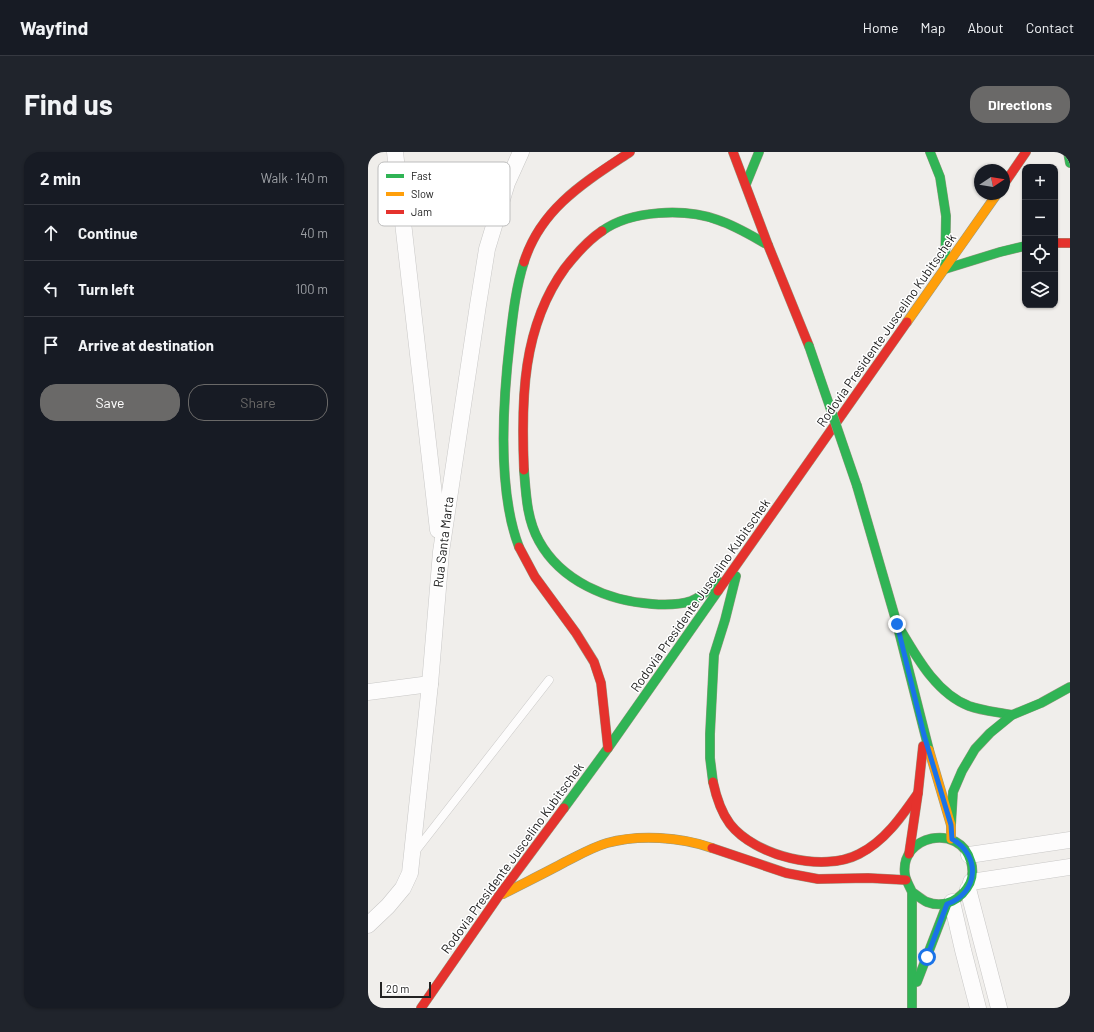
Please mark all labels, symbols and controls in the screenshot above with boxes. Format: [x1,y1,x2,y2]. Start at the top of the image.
text: Wayfind [20,16,88,39]
text: Home [863,19,899,36]
text: Map [921,19,945,36]
text: About [967,19,1004,36]
text: Contact [1026,19,1074,36]
button: Directions [970,86,1070,123]
text: Find us [24,87,113,121]
legend [378,162,510,226]
north arrow [974,164,1010,200]
map controls [1022,164,1058,308]
button: + [1022,164,1058,200]
text: 2 min [40,168,81,188]
text: Fast [411,169,432,182]
text: Walk · 140 m [261,170,328,186]
text: Slow [411,187,434,200]
button: − [1022,200,1058,236]
text: Jam [411,205,432,218]
icon: ahead [40,222,62,244]
text: Continue [78,224,138,242]
text: 40 m [300,225,328,241]
street label: Rodovia Presidente Juscelino Kubitschek [813,230,959,430]
button: locate [1022,236,1058,272]
button: layers [1022,272,1058,308]
icon: left [40,278,62,300]
text: Turn left [78,280,134,298]
text: 100 m [295,281,328,297]
icon: arrive [40,334,62,356]
text: Arrive at destination [78,336,214,354]
button: Save [40,384,180,421]
button: Share [188,384,328,421]
street label: Rodovia Presidente Juscelino Kubitschek [627,495,773,695]
street label: Rua Santa Marta [429,496,457,588]
route end [888,615,906,633]
street label: Rodovia Presidente Juscelino Kubitschek [437,759,587,957]
route start [918,948,936,966]
scale bar [380,980,431,999]
text: 20 m [386,982,409,995]

